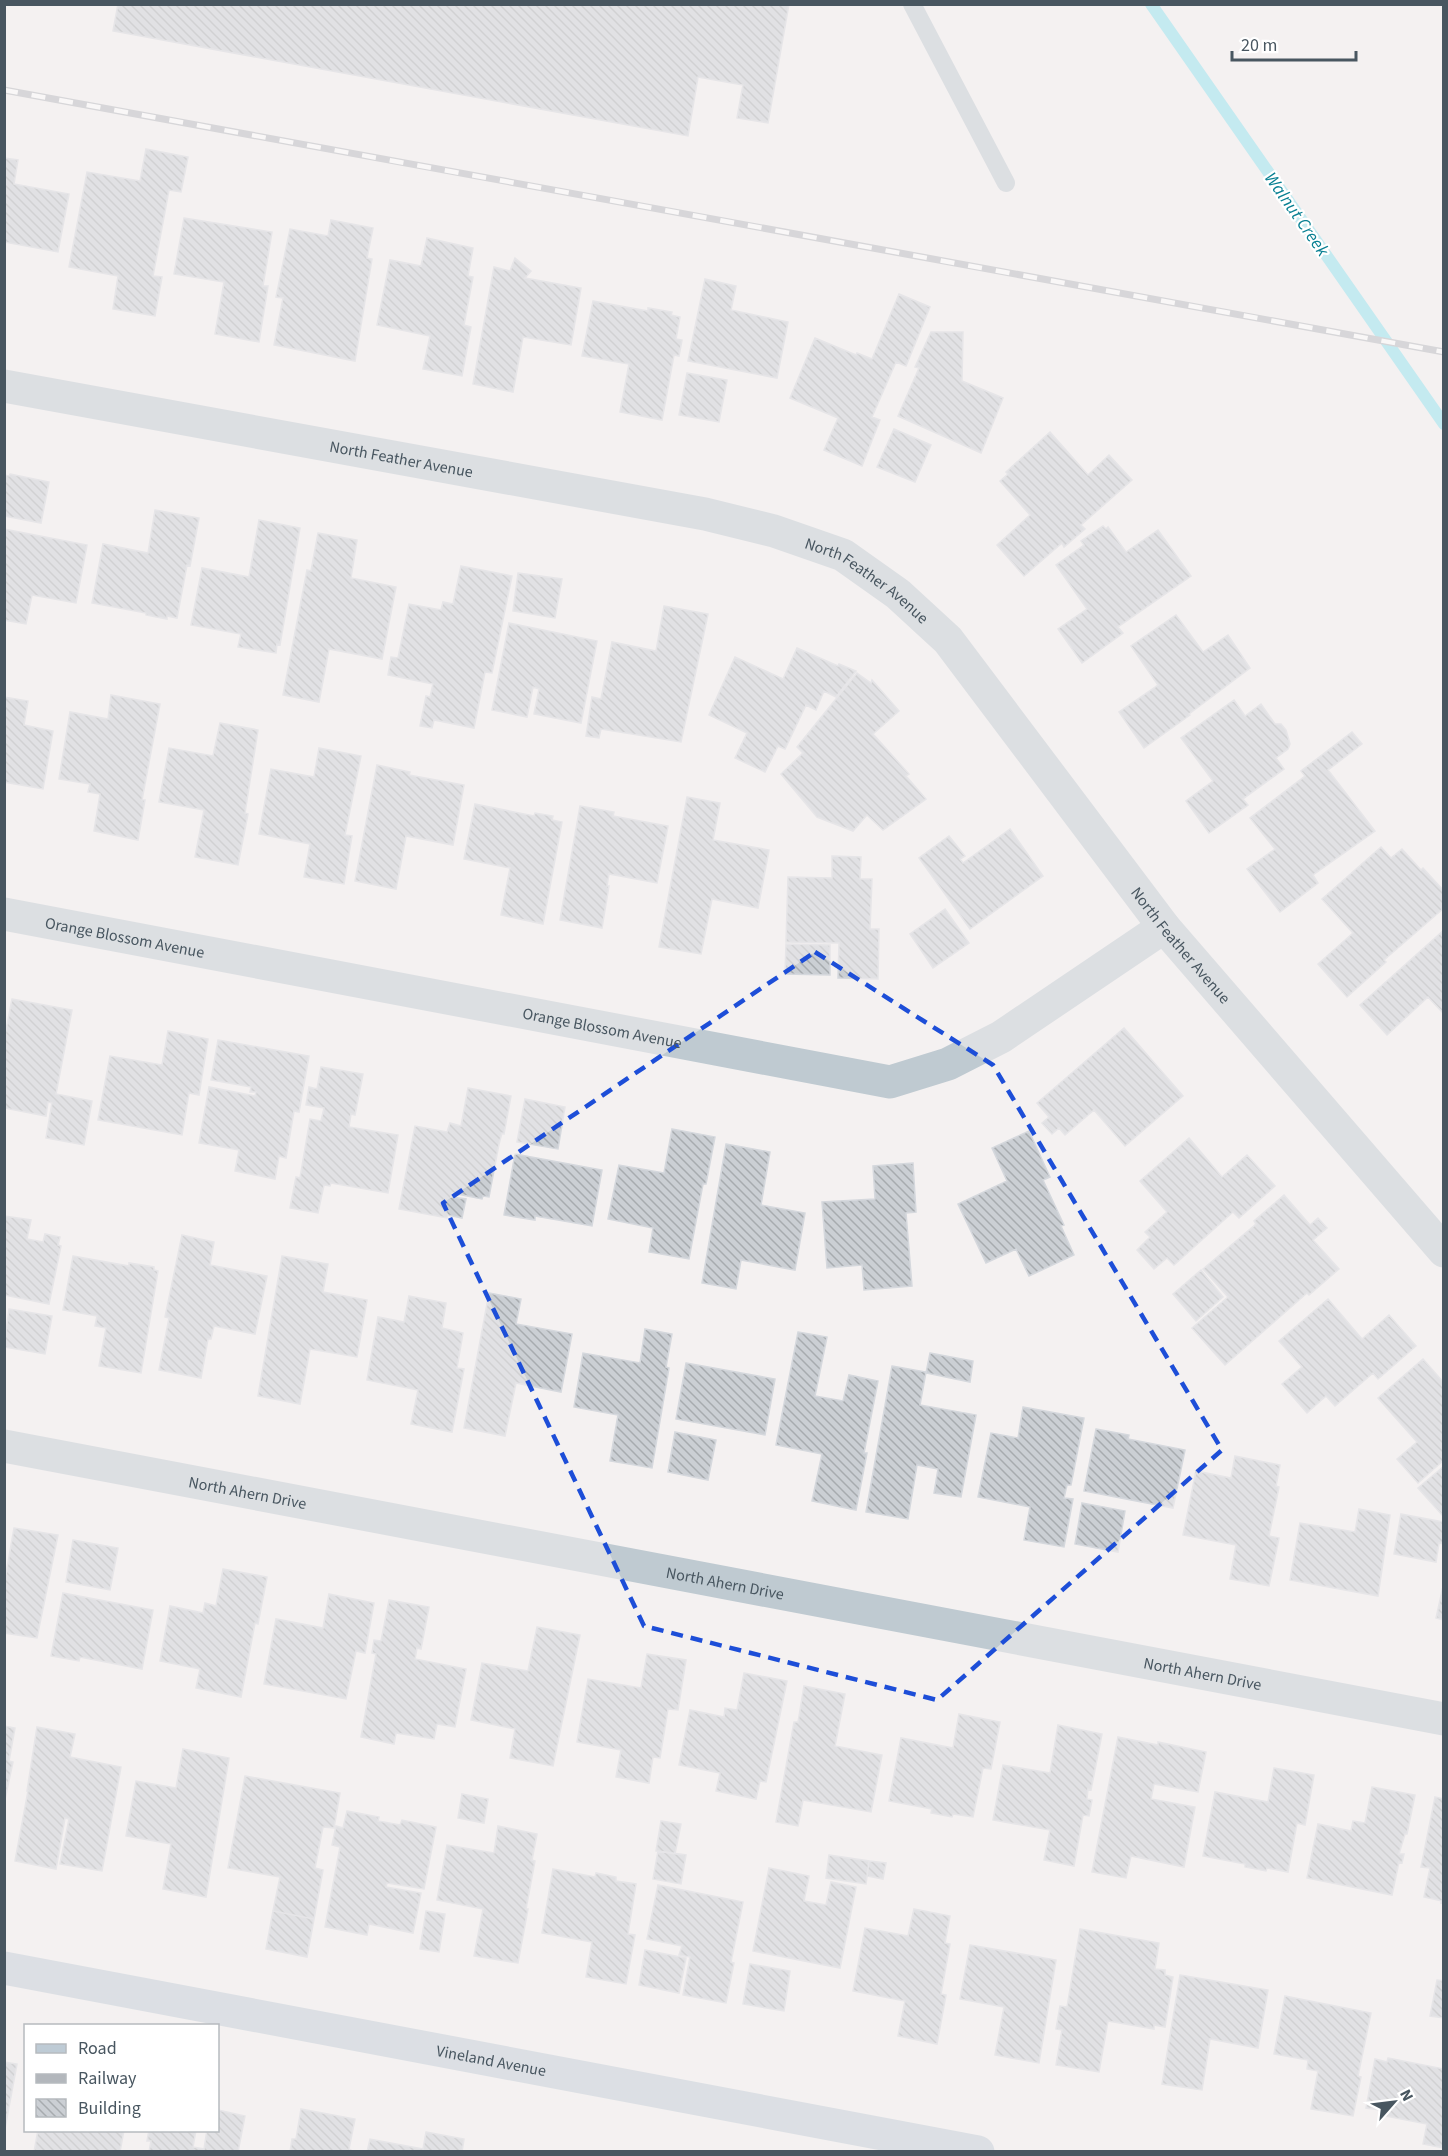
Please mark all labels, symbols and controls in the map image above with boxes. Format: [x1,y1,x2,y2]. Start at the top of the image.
scale bar [1232,24,1356,62]
text: 20 m [1241,33,1277,58]
water label: Walnut Creek [1258,167,1335,262]
street label: North Feather Avenue [328,436,475,483]
street label: North Feather Avenue [802,533,933,629]
street label: North Feather Avenue [1126,883,1235,1009]
street label: Orange Blossom Avenue [43,912,206,964]
street label: Orange Blossom Avenue [521,1003,684,1054]
street label: North Ahern Drive [187,1471,308,1515]
street label: North Ahern Drive [664,1562,786,1606]
street label: North Ahern Drive [1142,1652,1263,1696]
legend [24,2024,219,2132]
text: Road [78,2036,117,2061]
street label: Vineland Avenue [434,2040,548,2082]
text: Railway [78,2066,137,2091]
north arrow [1364,2072,1424,2132]
text: N [1394,2086,1419,2105]
text: Building [78,2096,141,2121]

